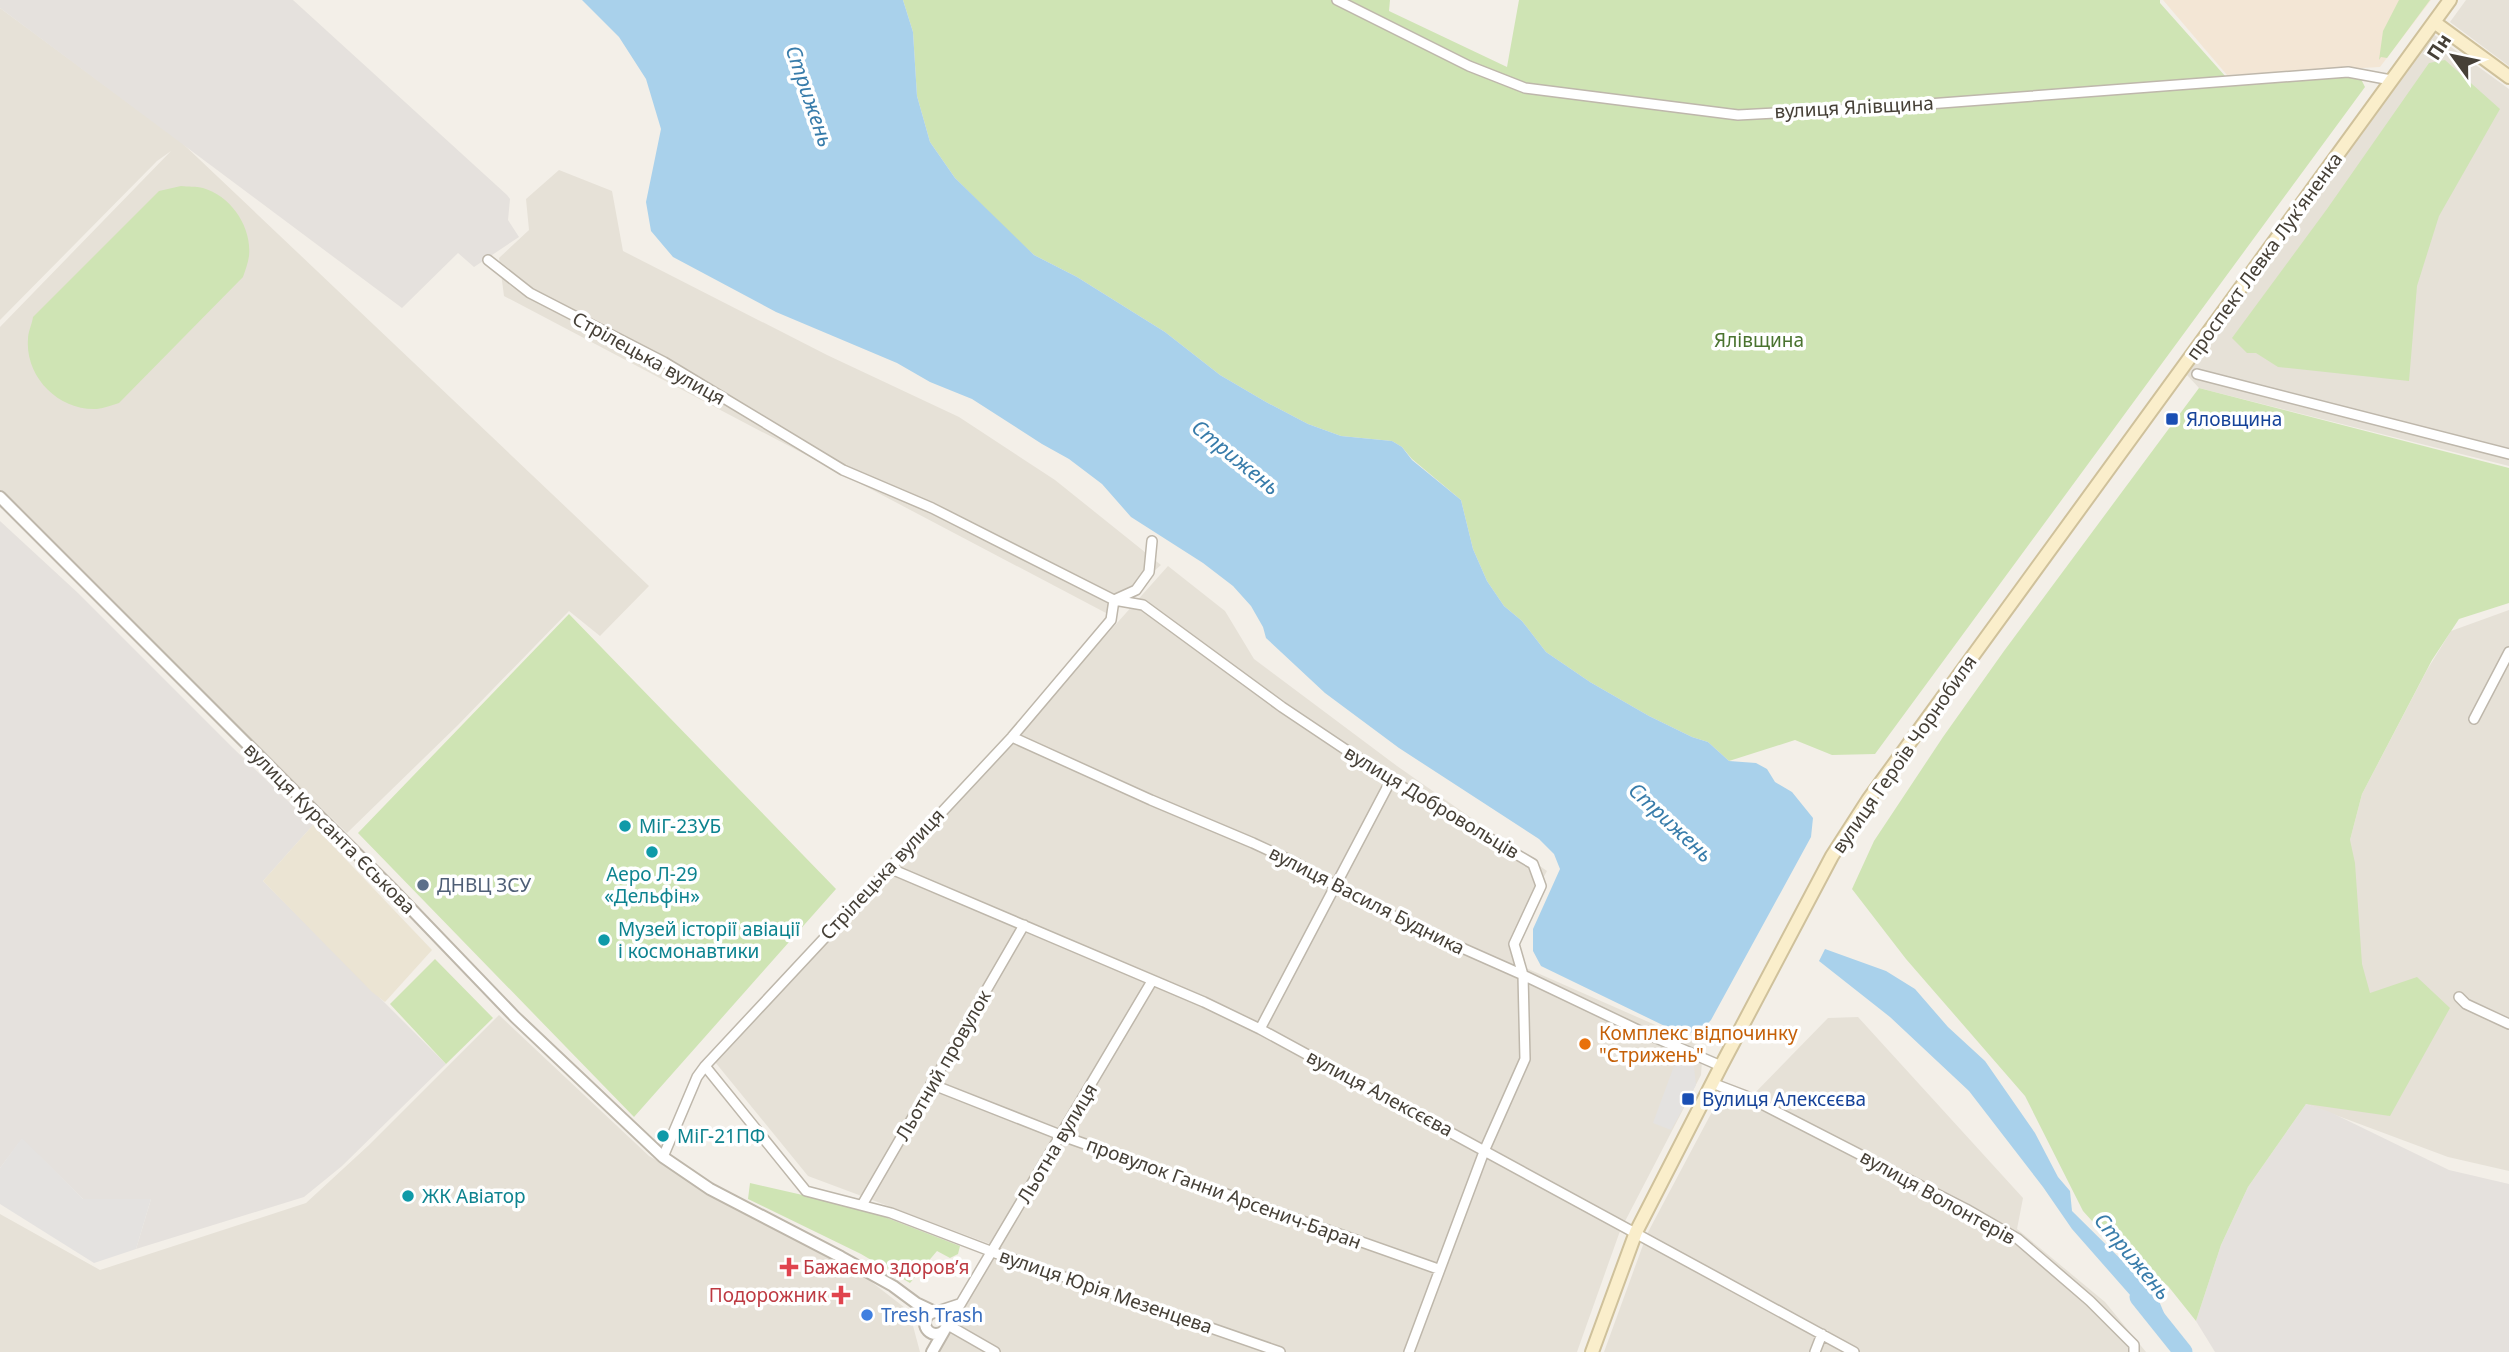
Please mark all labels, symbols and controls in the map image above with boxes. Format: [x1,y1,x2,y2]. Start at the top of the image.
north arrow [2418,21,2488,91]
text: Пн [2421,28,2457,65]
water label: Стрижень [780,42,840,150]
street label: вулиця Ялівщина [1774,90,1934,124]
street label: проспект Левка Лукʼяненка [2180,147,2348,365]
street label: Стрілецька вулиця [568,305,730,411]
park label: Ялівщина [1714,327,1804,353]
place label: Яловщина [2186,406,2282,432]
marker: Яловщина [2164,411,2180,427]
water label: Стрижень [1186,413,1286,501]
street label: вулиця Героїв Чорнобиля [1826,650,1982,858]
street label: вулиця Курсанта Єськова [239,737,421,919]
street label: вулиця Добровольців [1340,739,1524,865]
water label: Стрижень [1623,776,1719,868]
street label: Стрілецька вулиця [814,803,950,945]
place label: МіГ-23УБ [639,813,721,839]
marker: МіГ-23УБ [617,818,633,834]
street label: вулиця Василя Будника [1265,839,1469,961]
marker: Аеро Л-29 «Дельфін» [644,844,660,860]
place label: Аеро Л-29 «Дельфін» [604,861,700,909]
place label: ДНВЦ ЗСУ [437,872,531,898]
marker: ДНВЦ ЗСУ [415,877,431,893]
place label: Музей історії авіації і космонавтики [618,916,800,964]
marker: Музей історії авіації і космонавтики [596,932,612,948]
street label: Льотний провулок [889,985,997,1145]
place label: Комплекс відпочинку "Стрижень" [1599,1020,1798,1068]
marker: Комплекс відпочинку "Стрижень" [1577,1036,1593,1052]
street label: вулиця Алексєєва [1302,1043,1458,1143]
street label: Льотна вулиця [1011,1078,1103,1208]
place label: Вулиця Алексєєва [1702,1086,1866,1112]
marker: Вулиця Алексєєва [1680,1091,1696,1107]
place label: МіГ-21ПФ [677,1123,765,1149]
marker: МіГ-21ПФ [655,1128,671,1144]
street label: провулок Ганни Арсенич-Баран [1083,1131,1365,1255]
street label: вулиця Волонтерів [1856,1144,2020,1250]
place label: ЖК Авіатор [422,1183,526,1209]
marker: ЖК Авіатор [400,1188,416,1204]
water label: Стрижень [2088,1207,2178,1305]
street label: вулиця Юрія Мезенцева [996,1242,1216,1340]
place label: Бажаємо здоров’я [803,1254,970,1280]
marker: Бажаємо здоров’я [781,1259,797,1275]
place label: Подорожник [709,1282,827,1308]
marker: Подорожник [833,1287,849,1303]
place label: Tresh Trash [881,1302,983,1328]
marker: Tresh Trash [859,1307,875,1323]

